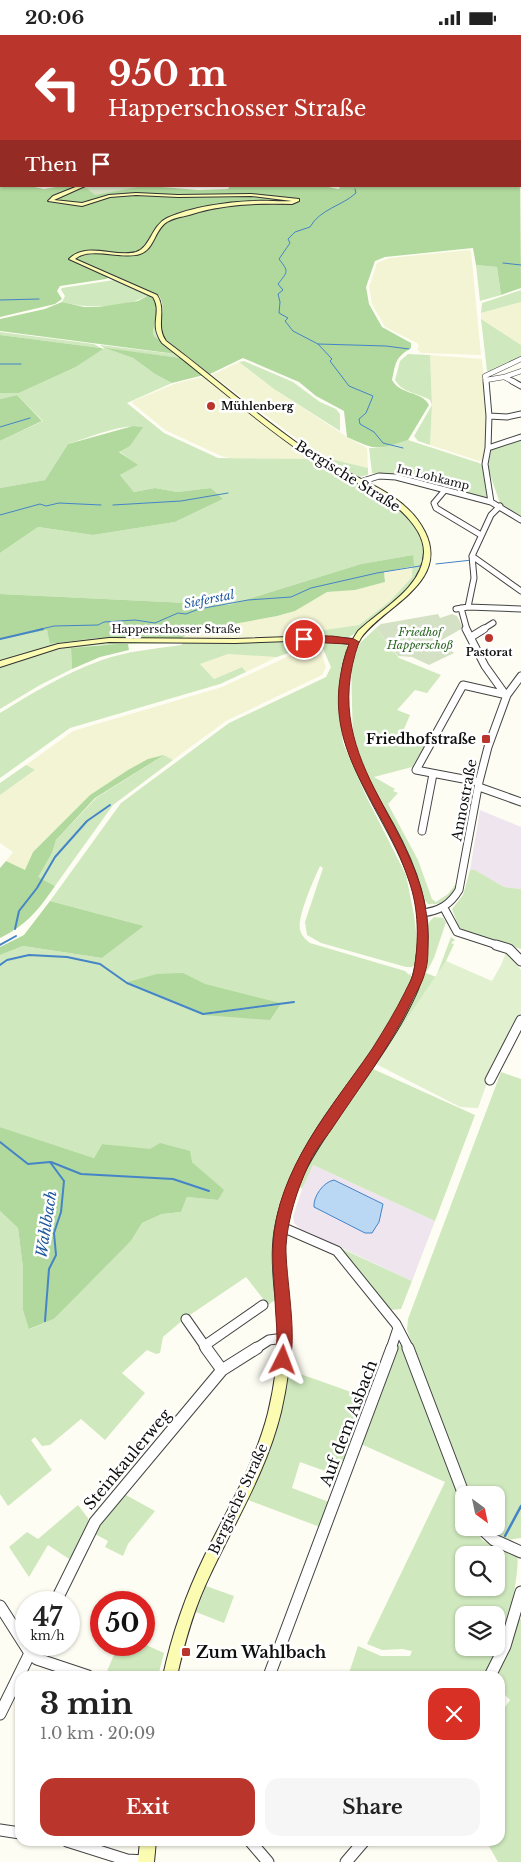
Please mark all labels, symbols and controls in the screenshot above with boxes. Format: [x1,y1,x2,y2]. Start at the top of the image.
text: 20:06 [25,6,84,29]
text: 950 m [108,52,227,95]
icon: left [25,55,90,120]
text: Happerschosser Straße [108,95,366,122]
icon: arrive [87,150,115,178]
text: Then [25,153,77,176]
place label: Mühlenberg [221,399,294,413]
marker: Mühlenberg [205,400,217,412]
street label: Bergische Straße [292,436,404,516]
street label: Im Lohkamp [395,461,471,493]
water label: Sieferstal [183,587,236,611]
pin [283,618,325,660]
street label: Happerschosser Straße [111,622,241,636]
icon: arrive [290,625,318,653]
park label: Friedhof Happerschoß [386,625,454,652]
marker: Pastorat [483,632,495,644]
place label: Pastorat [466,645,513,659]
place label: Friedhofstraße [366,730,476,748]
marker: Friedhofstraße [480,733,492,745]
street label: Annostraße [447,758,481,843]
water label: Wahlbach [31,1189,61,1259]
position arrow [256,1333,308,1385]
street label: Auf dem Asbach [314,1357,381,1490]
street label: Steinkaulerweg [79,1404,175,1513]
street label: Bergische Straße [204,1441,272,1557]
north arrow [455,1486,505,1536]
map controls [455,1486,505,1656]
button: search [455,1546,505,1596]
speed limit sign: 50 [90,1591,155,1656]
text: 47 [33,1602,62,1633]
button: layers [455,1606,505,1656]
text: km/h [30,1628,65,1643]
place label: Zum Wahlbach [196,1642,327,1662]
marker: Zum Wahlbach [180,1646,192,1658]
text: 3 min [40,1685,133,1722]
button: close [428,1688,480,1740]
text: 1.0 km · 20:09 [40,1723,155,1743]
button: Exit [40,1778,255,1836]
button: Share [265,1778,480,1836]

